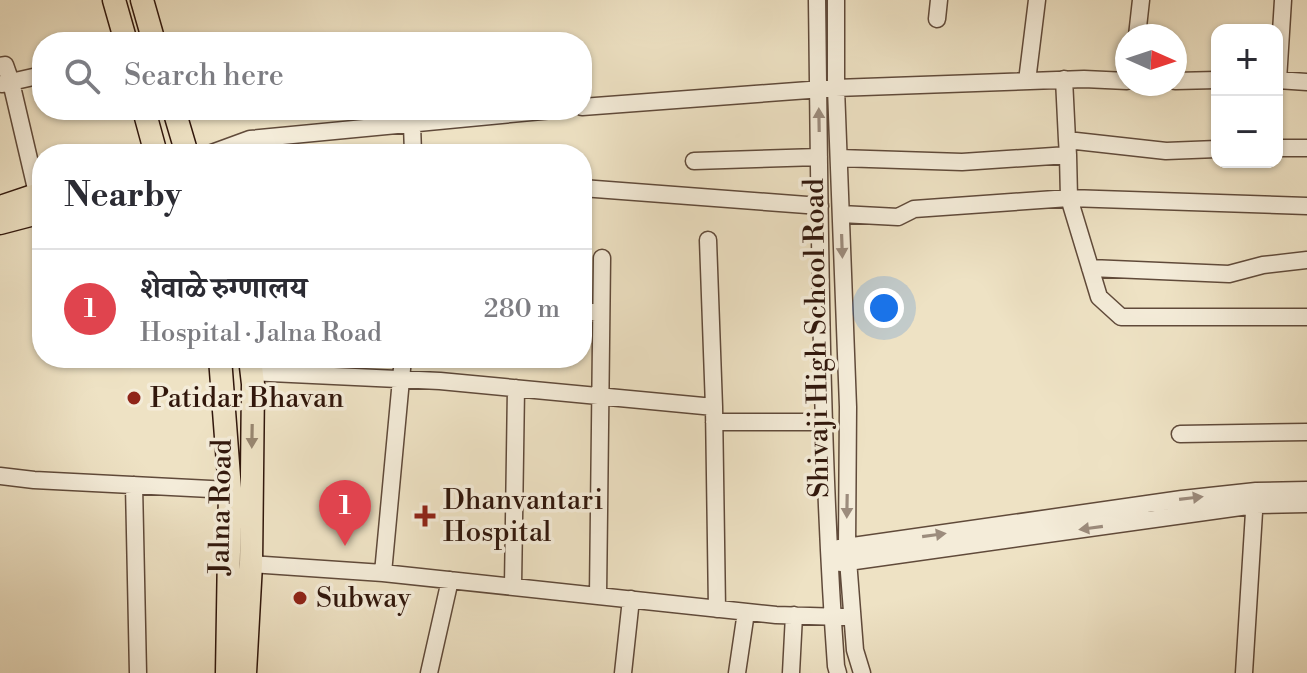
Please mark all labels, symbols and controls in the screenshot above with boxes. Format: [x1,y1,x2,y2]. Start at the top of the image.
north arrow [1115,24,1187,96]
map controls [1211,24,1283,168]
button: + [1211,24,1283,96]
search box [32,32,592,120]
icon: search [60,54,104,98]
text: Search here [124,57,284,95]
button: − [1211,96,1283,168]
one-way arrow [812,107,825,132]
text: Nearby [64,175,182,217]
street label: Shivaji High School Road [797,178,837,498]
one-way arrow [836,234,849,259]
text: शेवाळे रुग्णालय [140,270,307,308]
your location [864,288,904,328]
text: 1 [84,293,96,325]
text: 280 m [484,293,560,325]
text: Hospital · Jalna Road [140,317,382,349]
place label: Patidar Bhavan [150,381,344,416]
marker: Patidar Bhavan [125,389,143,407]
one-way arrow [246,424,259,449]
street label: Jalna Road [202,439,240,576]
pin: 1 [319,480,371,546]
place label: Dhanvantari Hospital [443,483,603,550]
one-way arrow [1179,491,1204,504]
one-way arrow [841,494,853,519]
marker: Dhanvantari Hospital [414,505,436,527]
one-way arrow [1078,521,1103,534]
one-way arrow [922,528,947,541]
place label: Subway [316,581,411,616]
marker: Subway [291,589,309,607]

